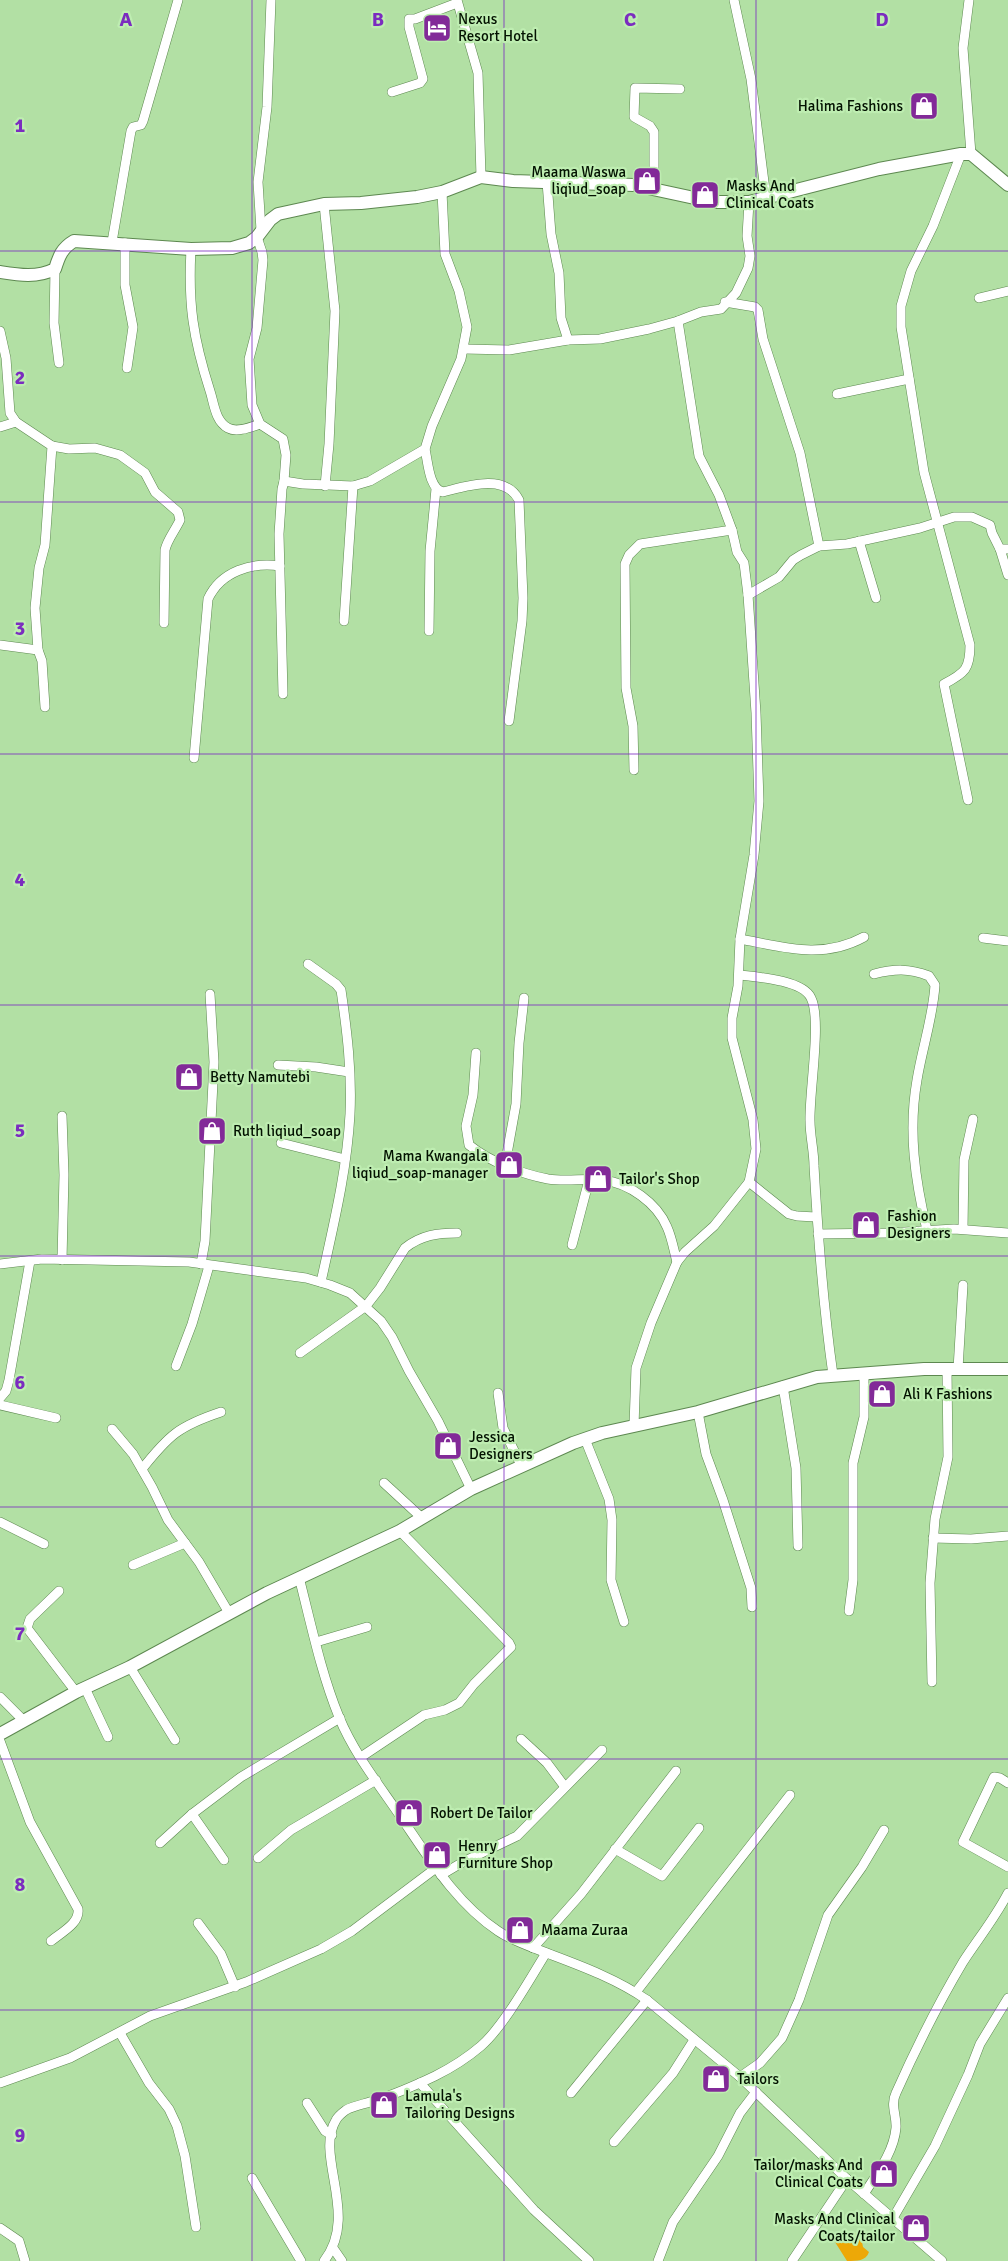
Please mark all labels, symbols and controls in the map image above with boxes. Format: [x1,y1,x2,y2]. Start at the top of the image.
text: A [120,7,133,32]
text: B [372,7,384,32]
text: C [624,7,636,32]
text: D [875,7,889,32]
place label: Nexus Resort Hotel [458,10,538,45]
hotel icon: Nexus Resort Hotel [421,12,453,44]
shop icon: Halima Fashions [908,90,940,122]
place label: Halima Fashions [798,97,903,115]
text: 1 [15,113,26,138]
place label: Maama Waswa liqiud_soap [531,163,626,198]
shop icon: Maama Waswa liqiud_soap [631,165,663,197]
place label: Masks And Clinical Coats [726,177,815,212]
shop icon: Masks And Clinical Coats [689,179,721,211]
text: 2 [15,365,25,390]
text: 3 [15,616,25,641]
text: 4 [15,867,26,892]
shop icon: Betty Namutebi [173,1061,205,1093]
place label: Betty Namutebi [210,1068,310,1086]
shop icon: Ruth liqiud_soap [196,1115,228,1147]
text: 5 [15,1118,25,1143]
place label: Ruth liqiud_soap [233,1122,341,1140]
place label: Mama Kwangala liqiud_soap-manager [352,1147,488,1182]
shop icon: Mama Kwangala liqiud_soap-manager [493,1149,525,1181]
shop icon: Tailor's Shop [582,1163,614,1195]
place label: Tailor's Shop [619,1170,700,1188]
place label: Fashion Designers [887,1207,951,1242]
shop icon: Fashion Designers [850,1209,882,1241]
text: 6 [15,1370,26,1395]
shop icon: Ali K Fashions [866,1378,898,1410]
place label: Ali K Fashions [903,1385,993,1403]
place label: Jessica Designers [469,1428,533,1463]
shop icon: Jessica Designers [432,1430,464,1462]
text: 7 [15,1621,26,1646]
shop icon: Robert De Tailor [393,1797,425,1829]
place label: Robert De Tailor [430,1804,533,1822]
place label: Henry Furniture Shop [458,1837,553,1872]
shop icon: Henry Furniture Shop [421,1839,453,1871]
text: 8 [15,1872,26,1897]
shop icon: Maama Zuraa [504,1914,536,1946]
place label: Maama Zuraa [541,1921,628,1939]
shop icon: Tailors [700,2063,732,2095]
place label: Tailors [737,2070,780,2088]
place label: Lamula's Tailoring Designs [405,2087,515,2122]
shop icon: Lamula's Tailoring Designs [368,2089,400,2121]
text: 9 [15,2123,26,2148]
place label: Tailor/masks And Clinical Coats [754,2156,863,2191]
shop icon: Tailor/masks And Clinical Coats [868,2158,900,2190]
place label: Masks And Clinical Coats/tailor [774,2210,895,2245]
shop icon: Masks And Clinical Coats/tailor [900,2212,932,2244]

